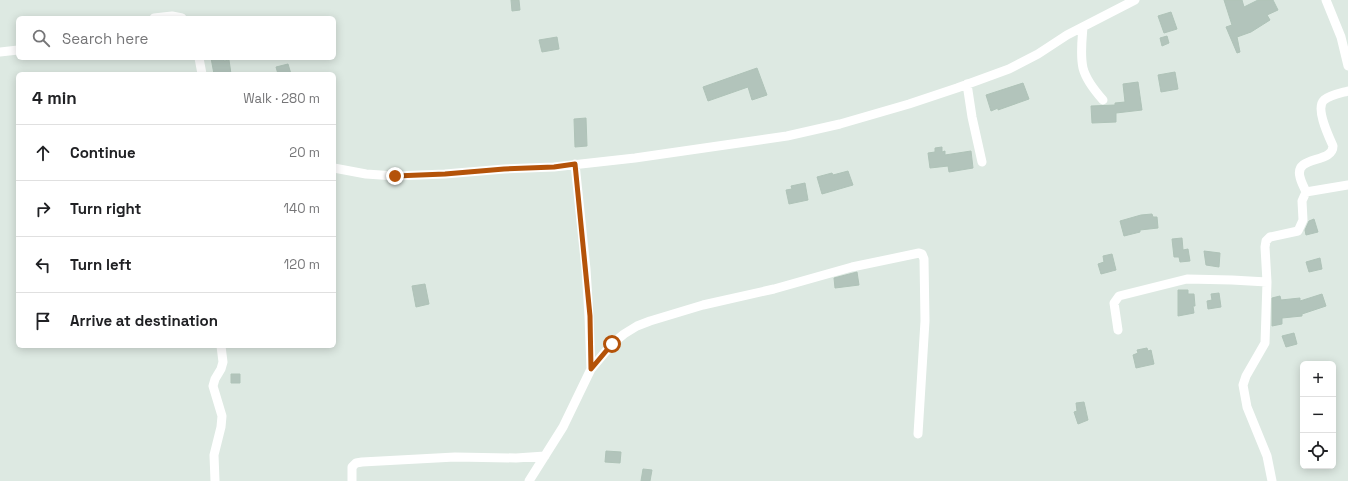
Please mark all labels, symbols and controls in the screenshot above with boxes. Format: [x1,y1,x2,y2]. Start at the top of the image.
search box [16,16,336,60]
icon: search [30,27,52,49]
text: Search here [62,29,148,48]
text: 4 min [32,87,77,109]
text: Walk · 280 m [243,90,320,107]
icon: ahead [32,142,54,164]
text: Continue [70,143,136,162]
text: 20 m [289,144,320,161]
route end [386,167,404,185]
icon: right [32,198,54,220]
text: Turn right [70,199,141,218]
text: 140 m [284,200,320,217]
icon: left [32,254,54,276]
text: Turn left [70,255,132,274]
text: 120 m [284,256,320,273]
icon: arrive [32,310,54,332]
text: Arrive at destination [70,311,218,330]
route start [603,335,621,353]
map controls [1300,361,1336,469]
button: + [1300,361,1336,397]
button: − [1300,397,1336,433]
button: locate [1300,433,1336,469]

